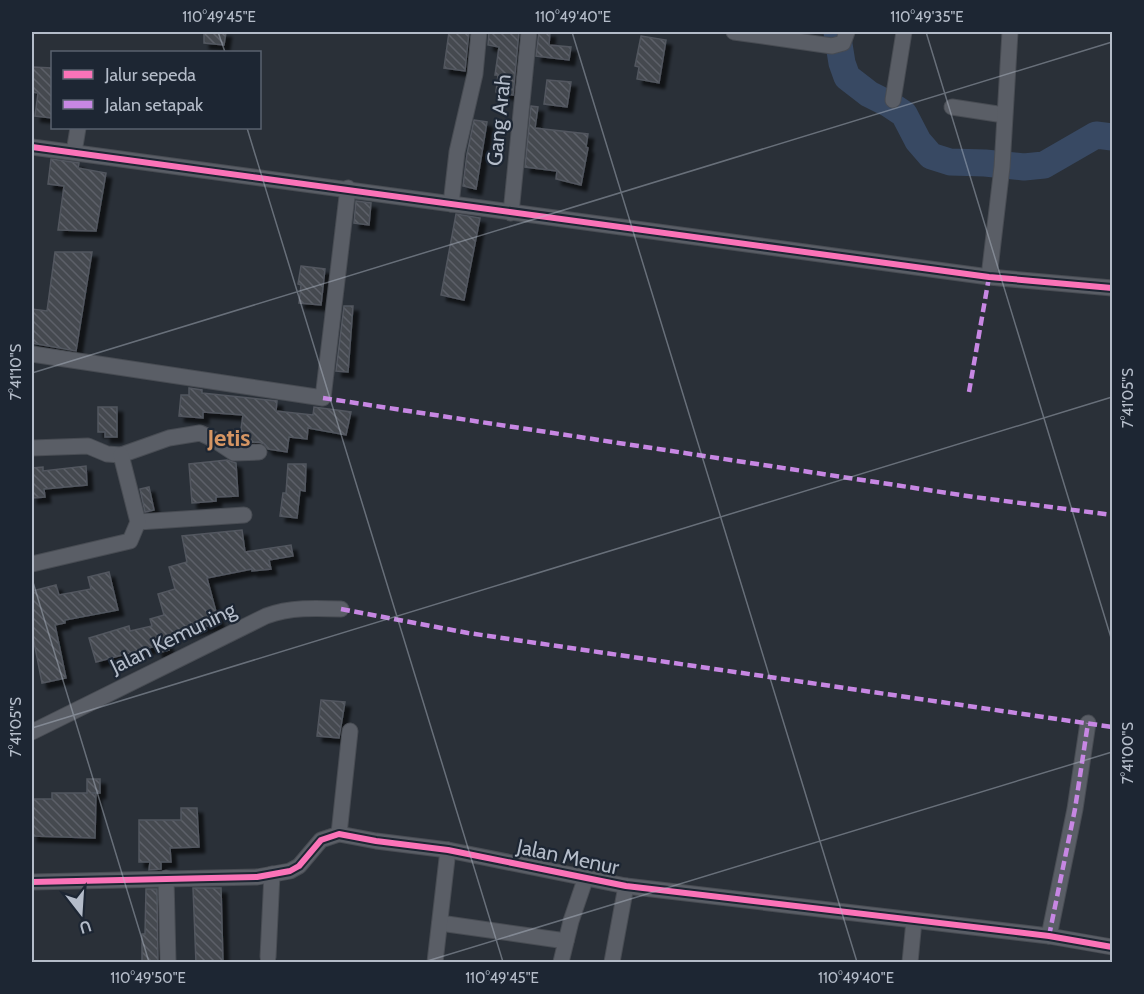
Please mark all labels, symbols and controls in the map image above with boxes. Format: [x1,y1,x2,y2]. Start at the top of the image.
text: 110°49'45"E [182,8,256,26]
text: 110°49'40"E [535,8,611,26]
text: 110°49'35"E [890,8,964,26]
legend [51,51,261,129]
text: Jalur sepeda [104,64,196,86]
street label: Gang Arah [481,73,516,167]
text: Jalan setapak [104,94,204,116]
text: 7°41'10"S [7,343,25,400]
text: 7°41'05"S [1119,368,1137,428]
district label: Jetis [207,423,250,452]
street label: Jalan Kemuning [105,596,240,679]
text: 7°41'05"S [7,697,25,757]
text: 7°41'00"S [1119,722,1137,784]
street label: Jalan Menur [514,833,622,880]
north arrow [51,883,111,943]
text: U [77,916,94,938]
text: 110°49'50"E [110,969,186,987]
text: 110°49'45"E [465,969,539,987]
text: 110°49'40"E [818,969,894,987]

